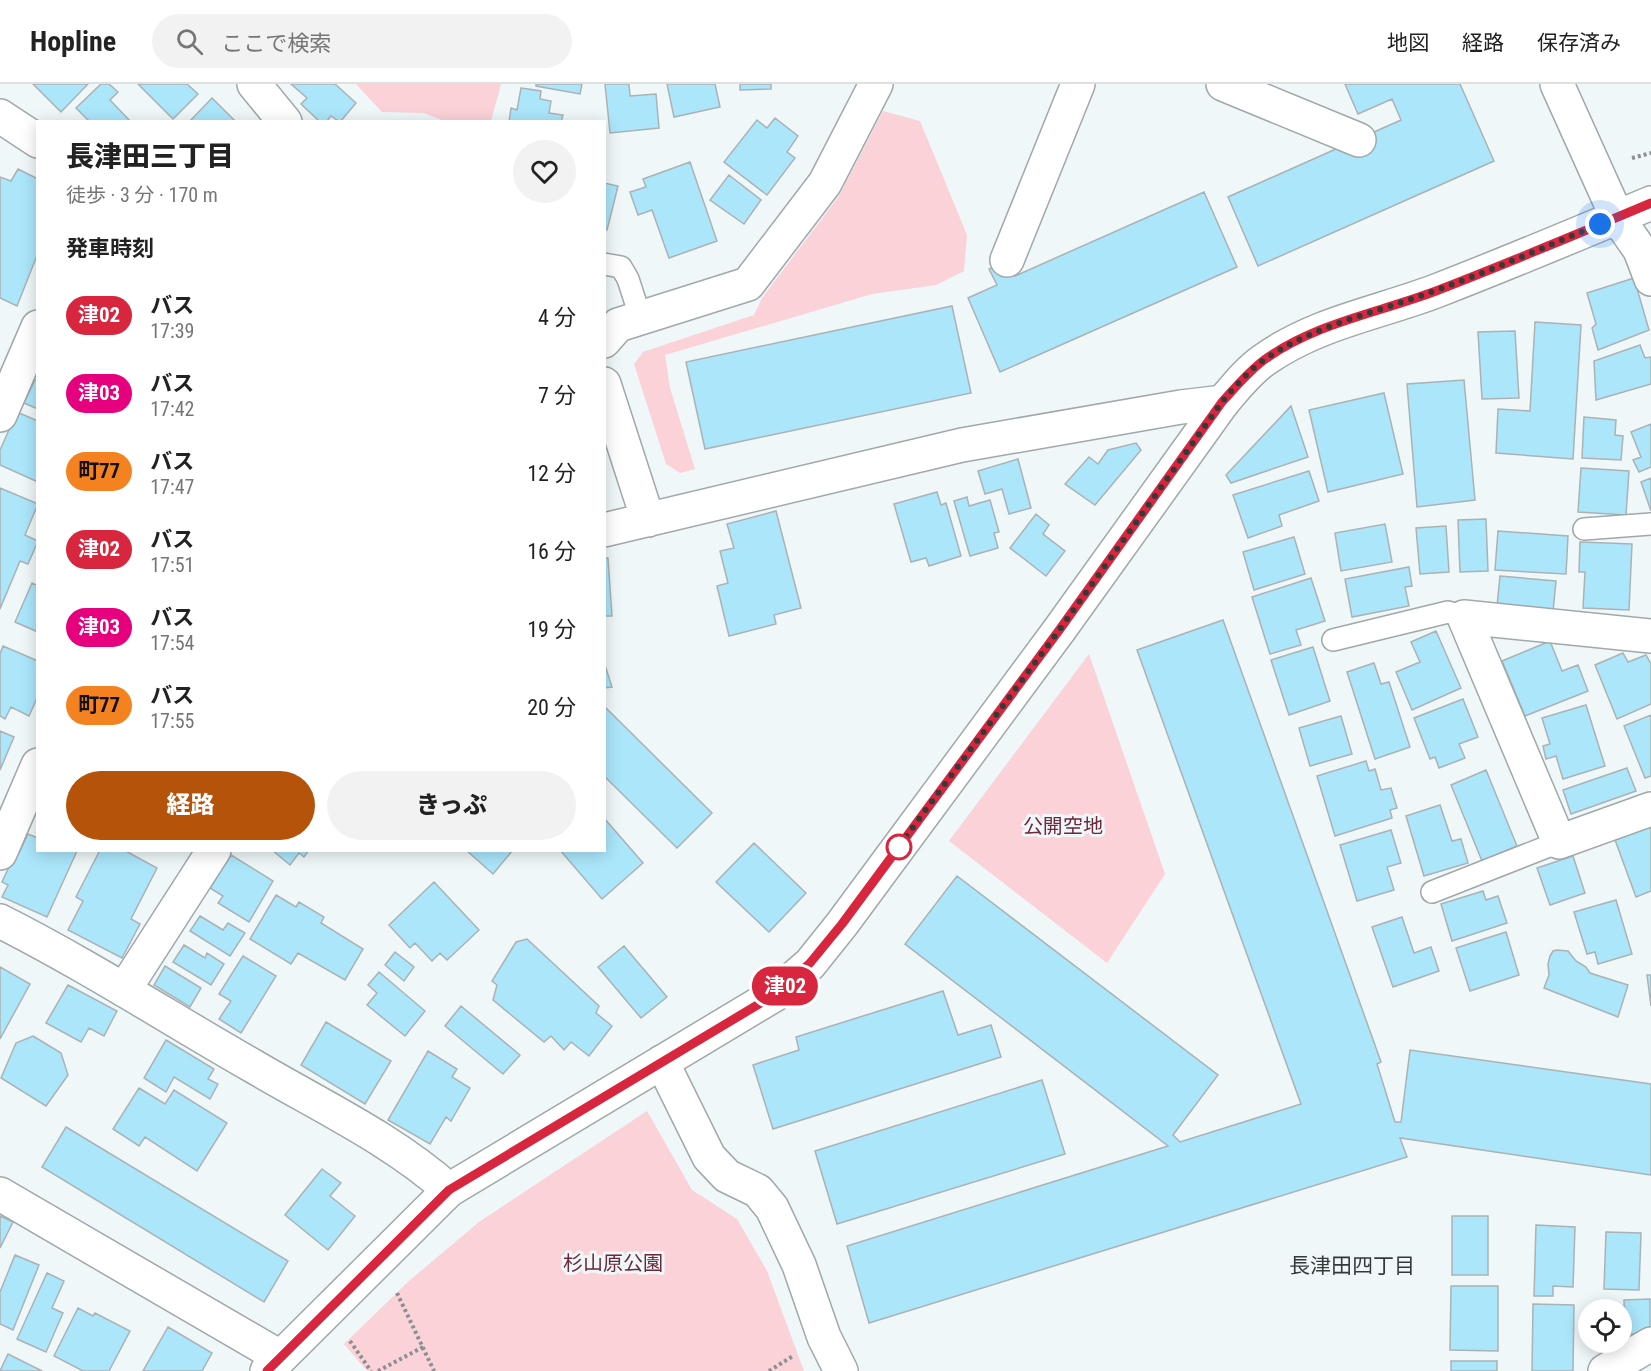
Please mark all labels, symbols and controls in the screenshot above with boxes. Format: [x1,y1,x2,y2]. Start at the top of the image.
search box [152,14,572,68]
text: Hopline [30,25,116,58]
icon: search [173,25,206,58]
text: ここで検索 [221,31,331,56]
text: 地図 [1387,31,1429,55]
text: 経路 [1462,31,1504,55]
text: 保存済み [1537,31,1621,55]
text: 長津田三丁目 [66,140,234,173]
button: heart [513,140,576,203]
text: 徒歩 · 3 分 · 170 m [66,183,218,207]
your location [1585,209,1615,239]
text: 発車時刻 [66,236,154,261]
text: バス [150,293,194,318]
text: 津02 [78,303,120,327]
text: 4 分 [538,305,576,330]
text: 17:39 [150,319,194,343]
text: バス [150,371,194,396]
text: 津03 [78,381,120,405]
text: 7 分 [538,383,576,408]
text: 17:42 [150,397,194,421]
text: バス [150,449,194,474]
text: 町77 [78,459,120,483]
text: 12 分 [527,461,576,486]
text: 17:47 [150,475,194,499]
text: バス [150,527,194,552]
text: 津02 [78,537,120,561]
text: 16 分 [527,539,576,564]
text: 17:51 [150,553,194,577]
text: バス [150,605,194,630]
text: 津03 [78,615,120,639]
text: 19 分 [527,617,576,642]
text: 17:54 [150,631,194,655]
text: バス [150,683,194,708]
text: 町77 [78,693,120,717]
text: 20 分 [527,695,576,720]
text: 17:55 [150,709,194,733]
button: 経路 [66,771,315,840]
button: きっぷ [327,771,576,840]
park label: 公開空地 [1023,814,1103,838]
unlabelled marker [886,834,912,860]
line badge: 津02 [750,966,820,1006]
text: 津02 [764,974,806,998]
park label: 杉山原公園 [563,1251,663,1275]
district label: 長津田四丁目 [1289,1254,1415,1278]
map controls [1578,1299,1632,1353]
button: locate [1578,1299,1632,1353]

